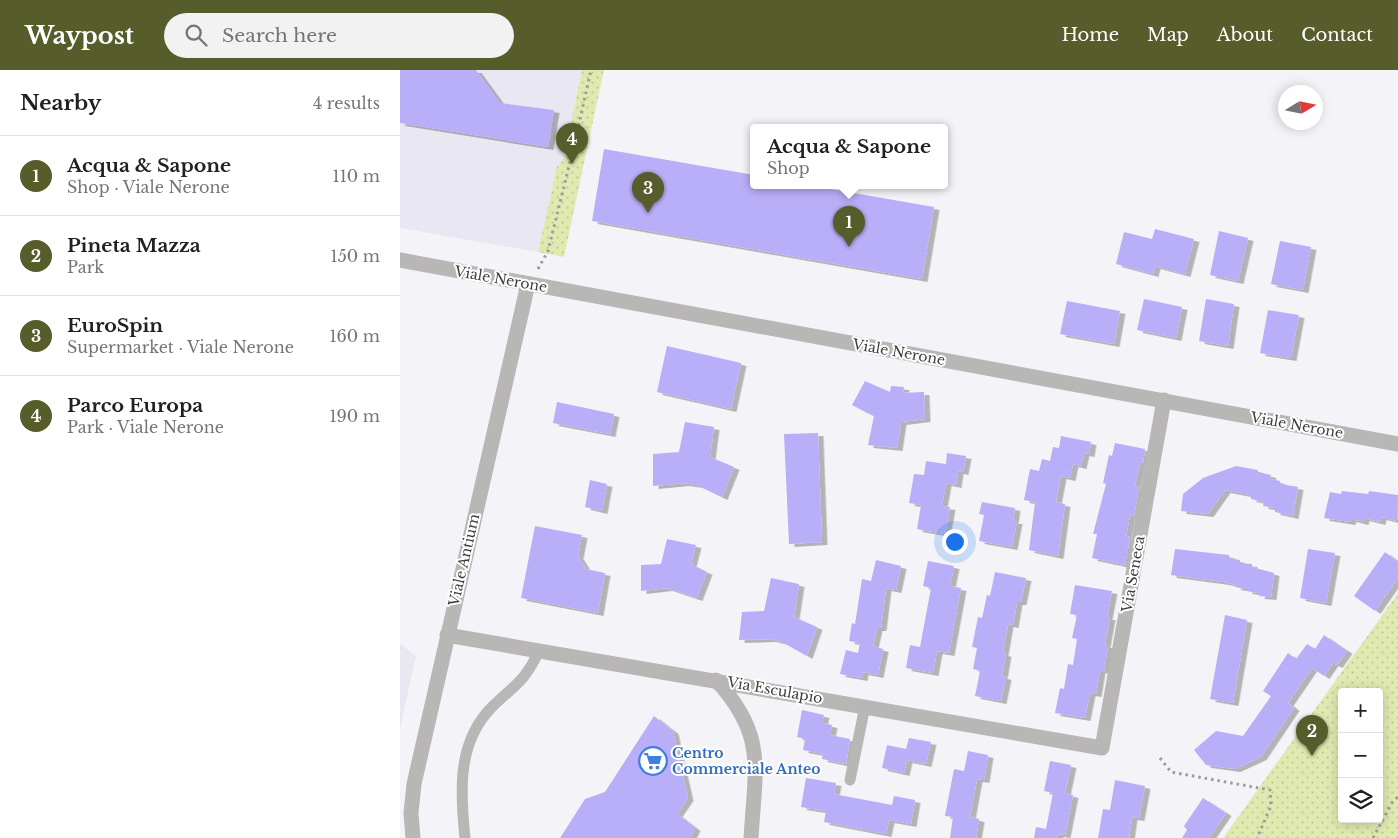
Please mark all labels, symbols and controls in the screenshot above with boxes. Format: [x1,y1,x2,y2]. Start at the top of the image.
search box [164,13,514,58]
text: Waypost [25,21,134,50]
icon: search [182,21,210,49]
text: Search here [222,24,337,47]
text: Home [1061,24,1119,46]
text: Map [1147,24,1189,46]
text: About [1217,24,1273,46]
text: Contact [1301,24,1373,46]
north arrow [1278,85,1323,130]
text: Nearby [20,90,101,116]
text: 4 results [313,93,380,113]
pin: 4 [556,123,588,164]
popup [750,124,948,189]
text: Acqua & Sapone [767,135,931,158]
text: Acqua & Sapone [67,154,231,177]
text: Shop [767,158,810,178]
text: 1 [33,166,39,186]
text: 110 m [333,166,380,186]
pin: 3 [632,172,664,213]
text: Shop · Viale Nerone [67,177,230,197]
pin: 1 [833,206,865,247]
text: Pineta Mazza [67,234,201,257]
text: 2 [31,246,41,266]
text: 150 m [331,246,380,266]
text: Park [67,257,104,277]
street label: Viale Nerone [452,262,549,296]
text: EuroSpin [67,314,163,337]
text: 3 [31,326,41,346]
text: 160 m [329,326,380,346]
street label: Viale Nerone [850,335,947,369]
text: Supermarket · Viale Nerone [67,337,294,357]
text: Parco Europa [67,394,203,417]
text: 4 [31,406,41,426]
text: 190 m [329,406,380,426]
street label: Viale Nerone [1248,408,1345,442]
text: Park · Viale Nerone [67,417,224,437]
street label: Viale Antium [444,512,483,609]
your location [942,529,968,555]
street label: Via Seneca [1117,534,1149,615]
street label: Via Esculapio [725,673,824,707]
map controls [1338,688,1383,823]
button: + [1338,688,1383,733]
pin: 2 [1296,715,1328,756]
button: − [1338,733,1383,778]
place label: Centro Commerciale Anteo [672,744,820,778]
supermarket icon: Centro Commerciale Anteo [638,746,668,776]
button: layers [1338,778,1383,823]

